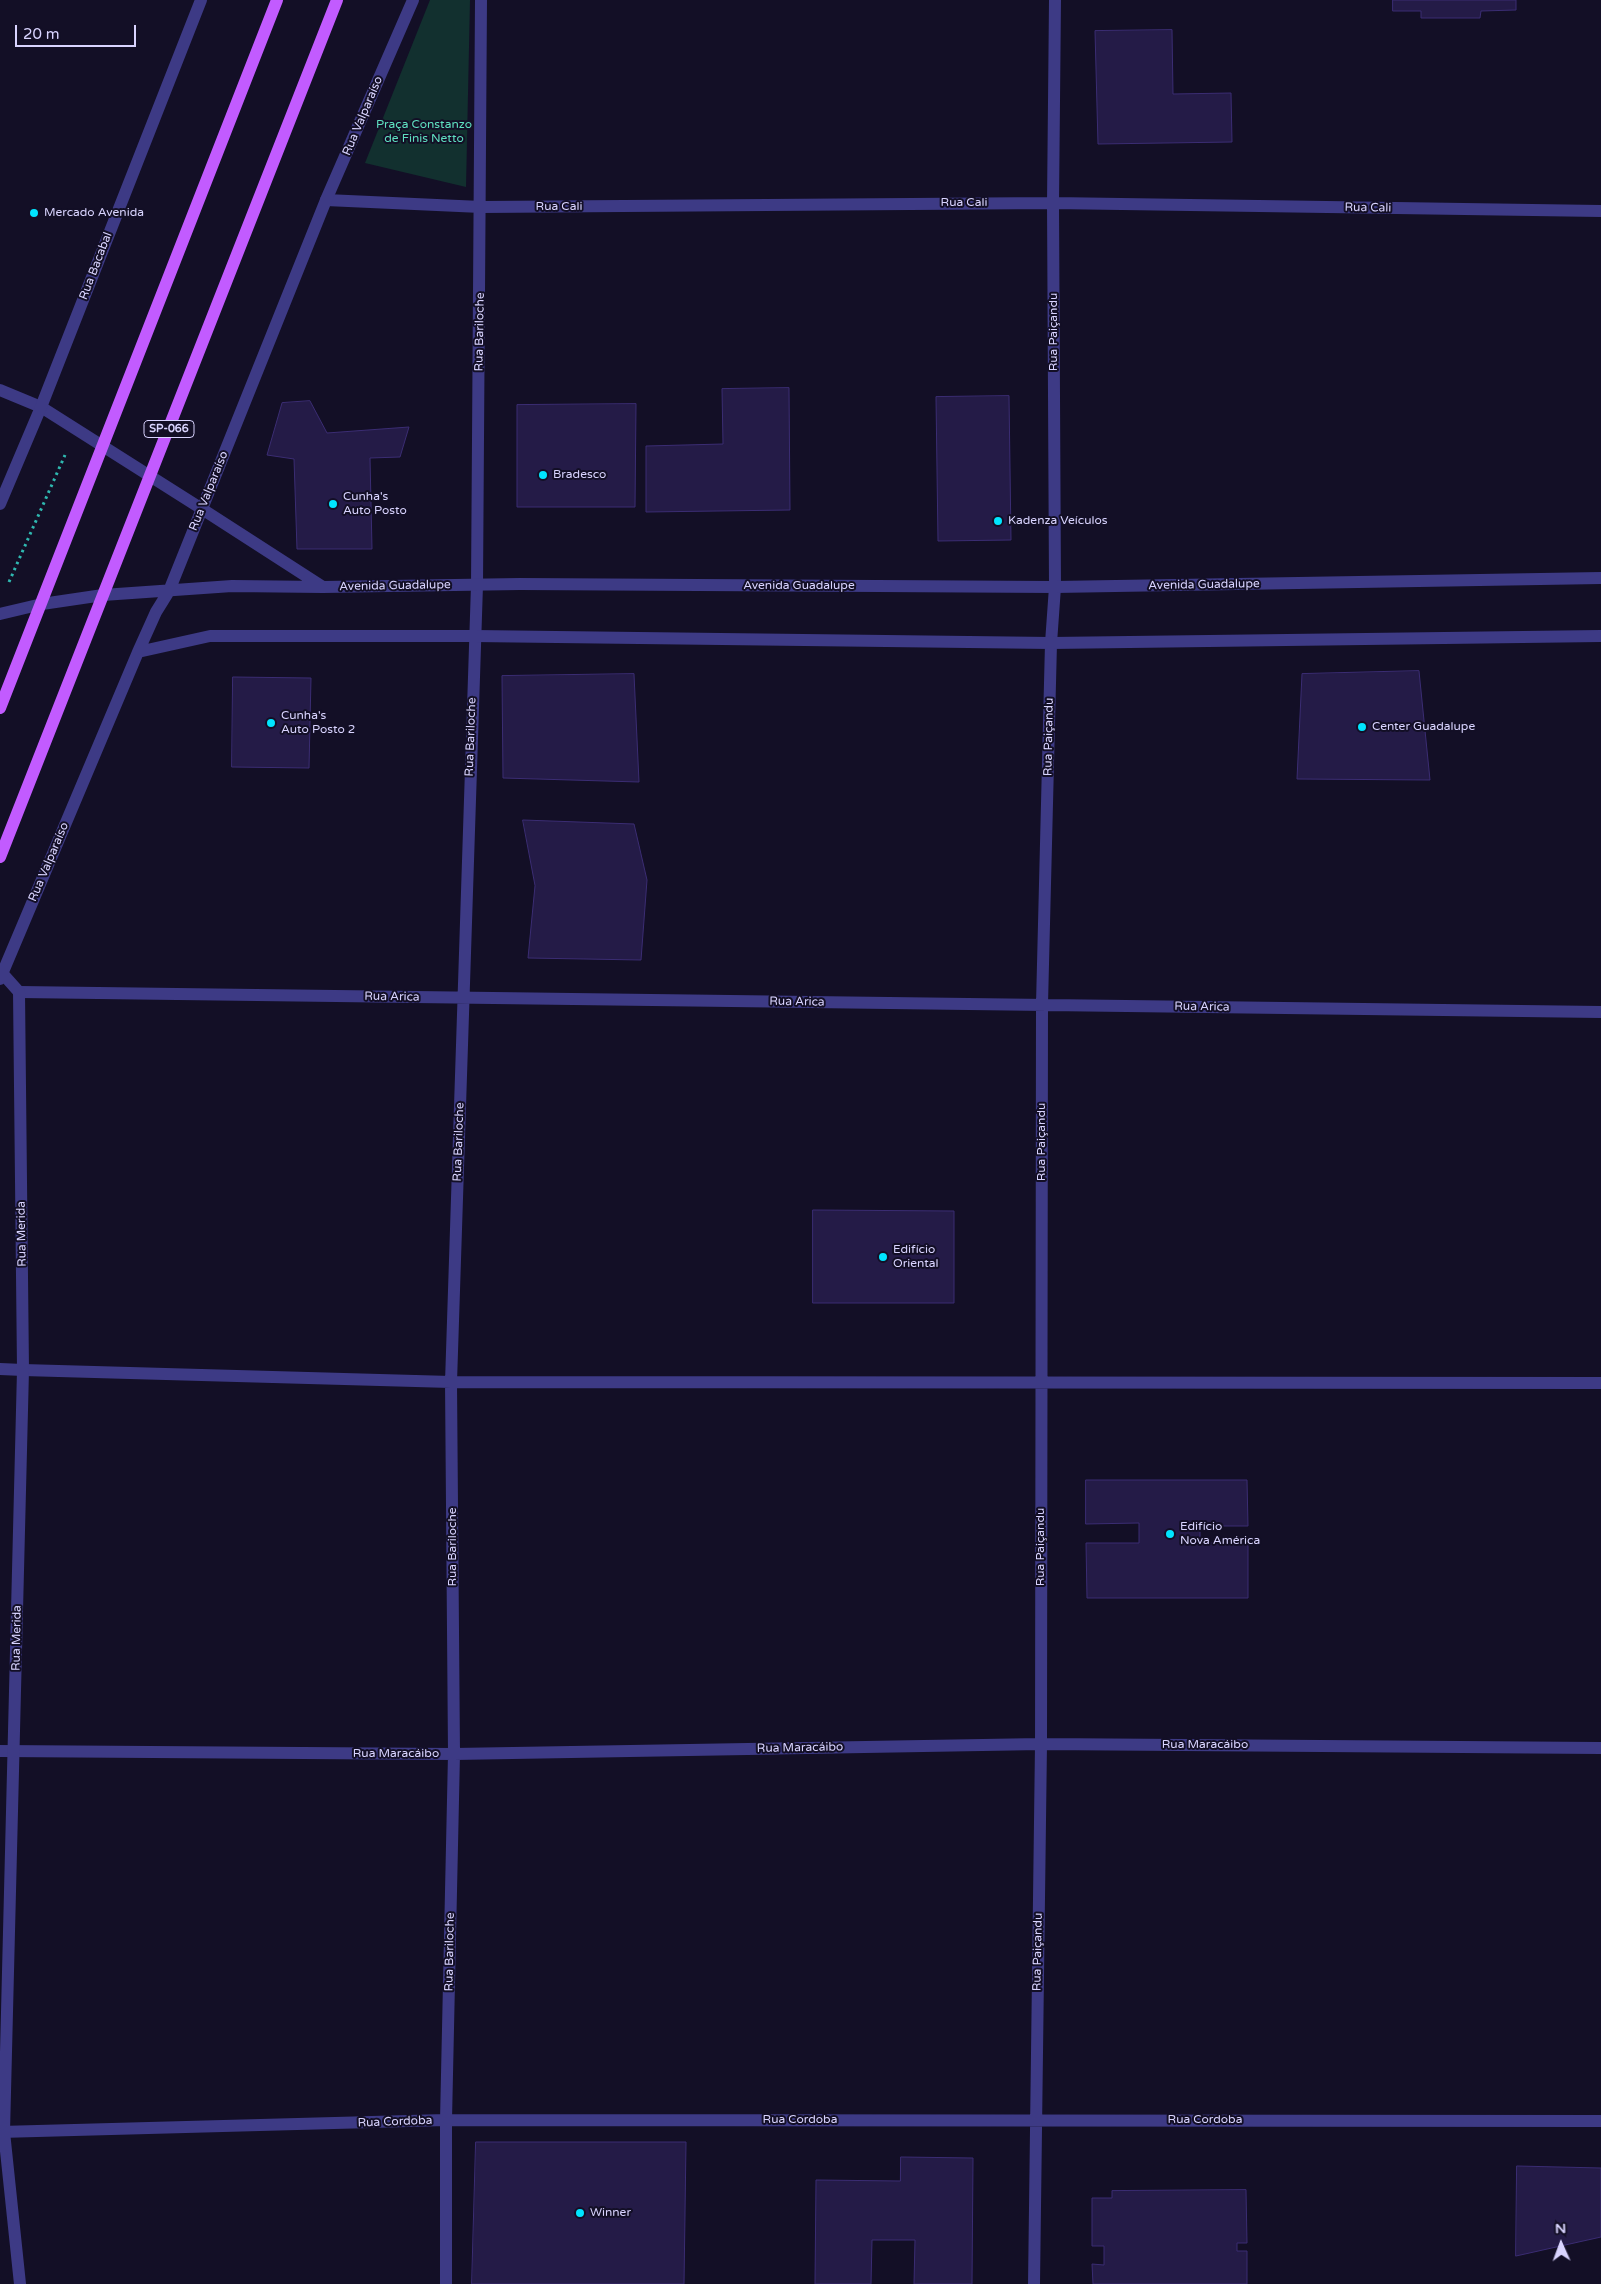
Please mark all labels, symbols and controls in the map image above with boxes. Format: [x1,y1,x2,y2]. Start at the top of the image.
scale bar [18,15,139,47]
text: 20 m [23,25,60,43]
street label: Rua Valparaíso [340,74,386,158]
park label: Praça Constanzo de Finis Netto [376,118,472,146]
street label: Rua Cali [941,196,987,210]
street label: Rua Cali [536,200,582,214]
street label: Rua Cali [1344,200,1392,216]
place label: Mercado Avenida [44,206,144,220]
marker: Mercado Avenida [28,207,40,219]
street label: Rua Bacabal [77,230,115,302]
street label: Rua Bariloche [472,292,488,372]
street label: Rua Paiçandu [1047,293,1061,371]
road number: SP-066 [144,420,194,438]
street label: Rua Valparaíso [186,449,232,533]
place label: Bradesco [553,468,606,482]
marker: Bradesco [537,469,549,481]
place label: Cunha's Auto Posto [343,490,407,518]
marker: Cunha's Auto Posto [327,498,339,510]
place label: Kadenza Veículos [1008,514,1107,528]
marker: Kadenza Veículos [992,515,1004,527]
street label: Avenida Guadalupe [1148,577,1260,593]
street label: Avenida Guadalupe [339,578,451,594]
street label: Avenida Guadalupe [743,579,855,593]
street label: Rua Bariloche [462,697,480,777]
street label: Rua Paiçandu [1041,698,1057,776]
place label: Cunha's Auto Posto 2 [281,709,355,737]
marker: Cunha's Auto Posto 2 [265,717,277,729]
place label: Center Guadalupe [1372,720,1475,734]
marker: Center Guadalupe [1356,721,1368,733]
street label: Rua Valparaíso [26,820,72,904]
street label: Rua Arica [364,989,420,1005]
street label: Rua Arica [769,994,825,1010]
street label: Rua Arica [1174,999,1230,1015]
street label: Rua Bariloche [450,1102,468,1182]
street label: Rua Paiçandu [1035,1103,1049,1181]
street label: Rua Merida [14,1201,30,1267]
place label: Edifício Oriental [893,1243,938,1271]
marker: Edifício Oriental [877,1251,889,1263]
street label: Rua Bariloche [446,1507,460,1587]
street label: Rua Paiçandu [1034,1508,1048,1586]
place label: Edifício Nova América [1180,1520,1260,1548]
marker: Edifício Nova América [1164,1528,1176,1540]
street label: Rua Merida [9,1605,25,1671]
street label: Rua Maracáibo [1162,1738,1248,1752]
street label: Rua Maracáibo [757,1740,843,1756]
street label: Rua Maracáibo [353,1747,439,1761]
street label: Rua Bariloche [442,1912,458,1992]
street label: Rua Paiçandu [1030,1913,1046,1991]
street label: Rua Cordoba [357,2113,433,2131]
street label: Rua Cordoba [763,2113,837,2127]
street label: Rua Cordoba [1168,2113,1242,2127]
place label: Winner [590,2206,631,2220]
marker: Winner [574,2207,586,2219]
north arrow [1536,2219,1586,2269]
text: N [1555,2220,1566,2237]

